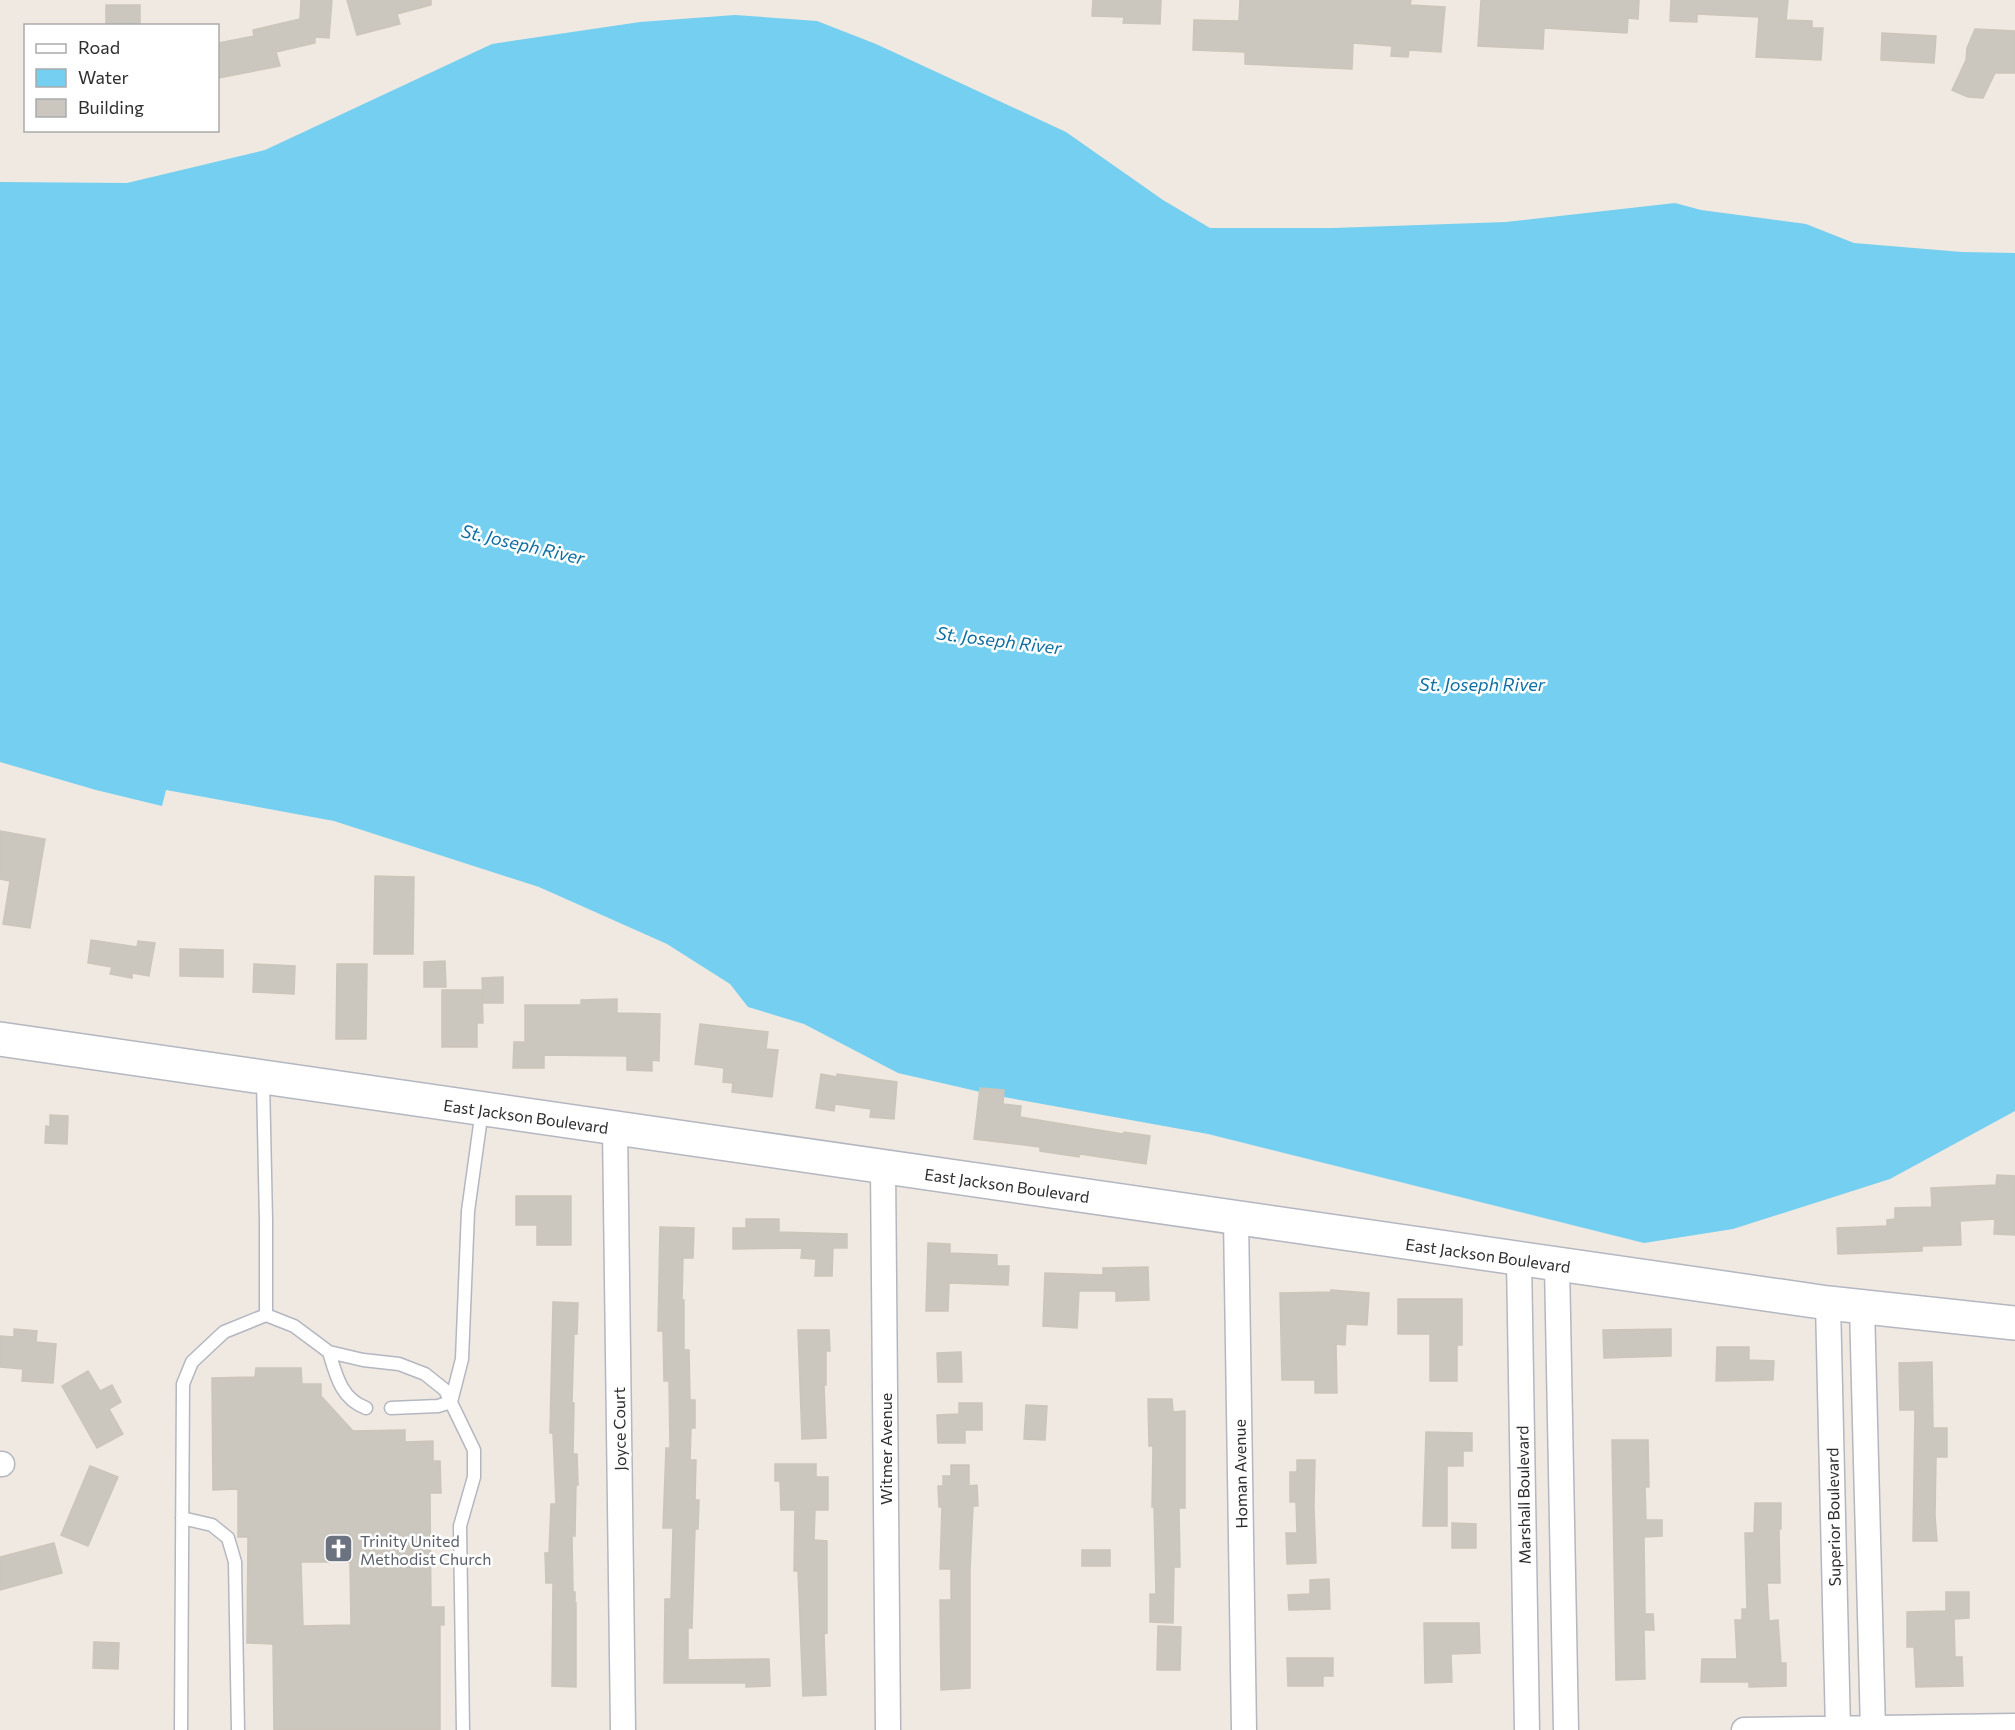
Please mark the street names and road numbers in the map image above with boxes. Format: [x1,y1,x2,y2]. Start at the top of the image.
street label: East Jackson Boulevard [442,1095,610,1137]
street label: East Jackson Boulevard [923,1164,1091,1206]
street label: East Jackson Boulevard [1404,1234,1572,1276]
street label: Joyce Court [609,1387,629,1471]
street label: Witmer Avenue [876,1393,895,1505]
street label: Homan Avenue [1230,1419,1250,1529]
street label: Marshall Boulevard [1512,1426,1534,1564]
street label: Superior Boulevard [1822,1448,1844,1586]

